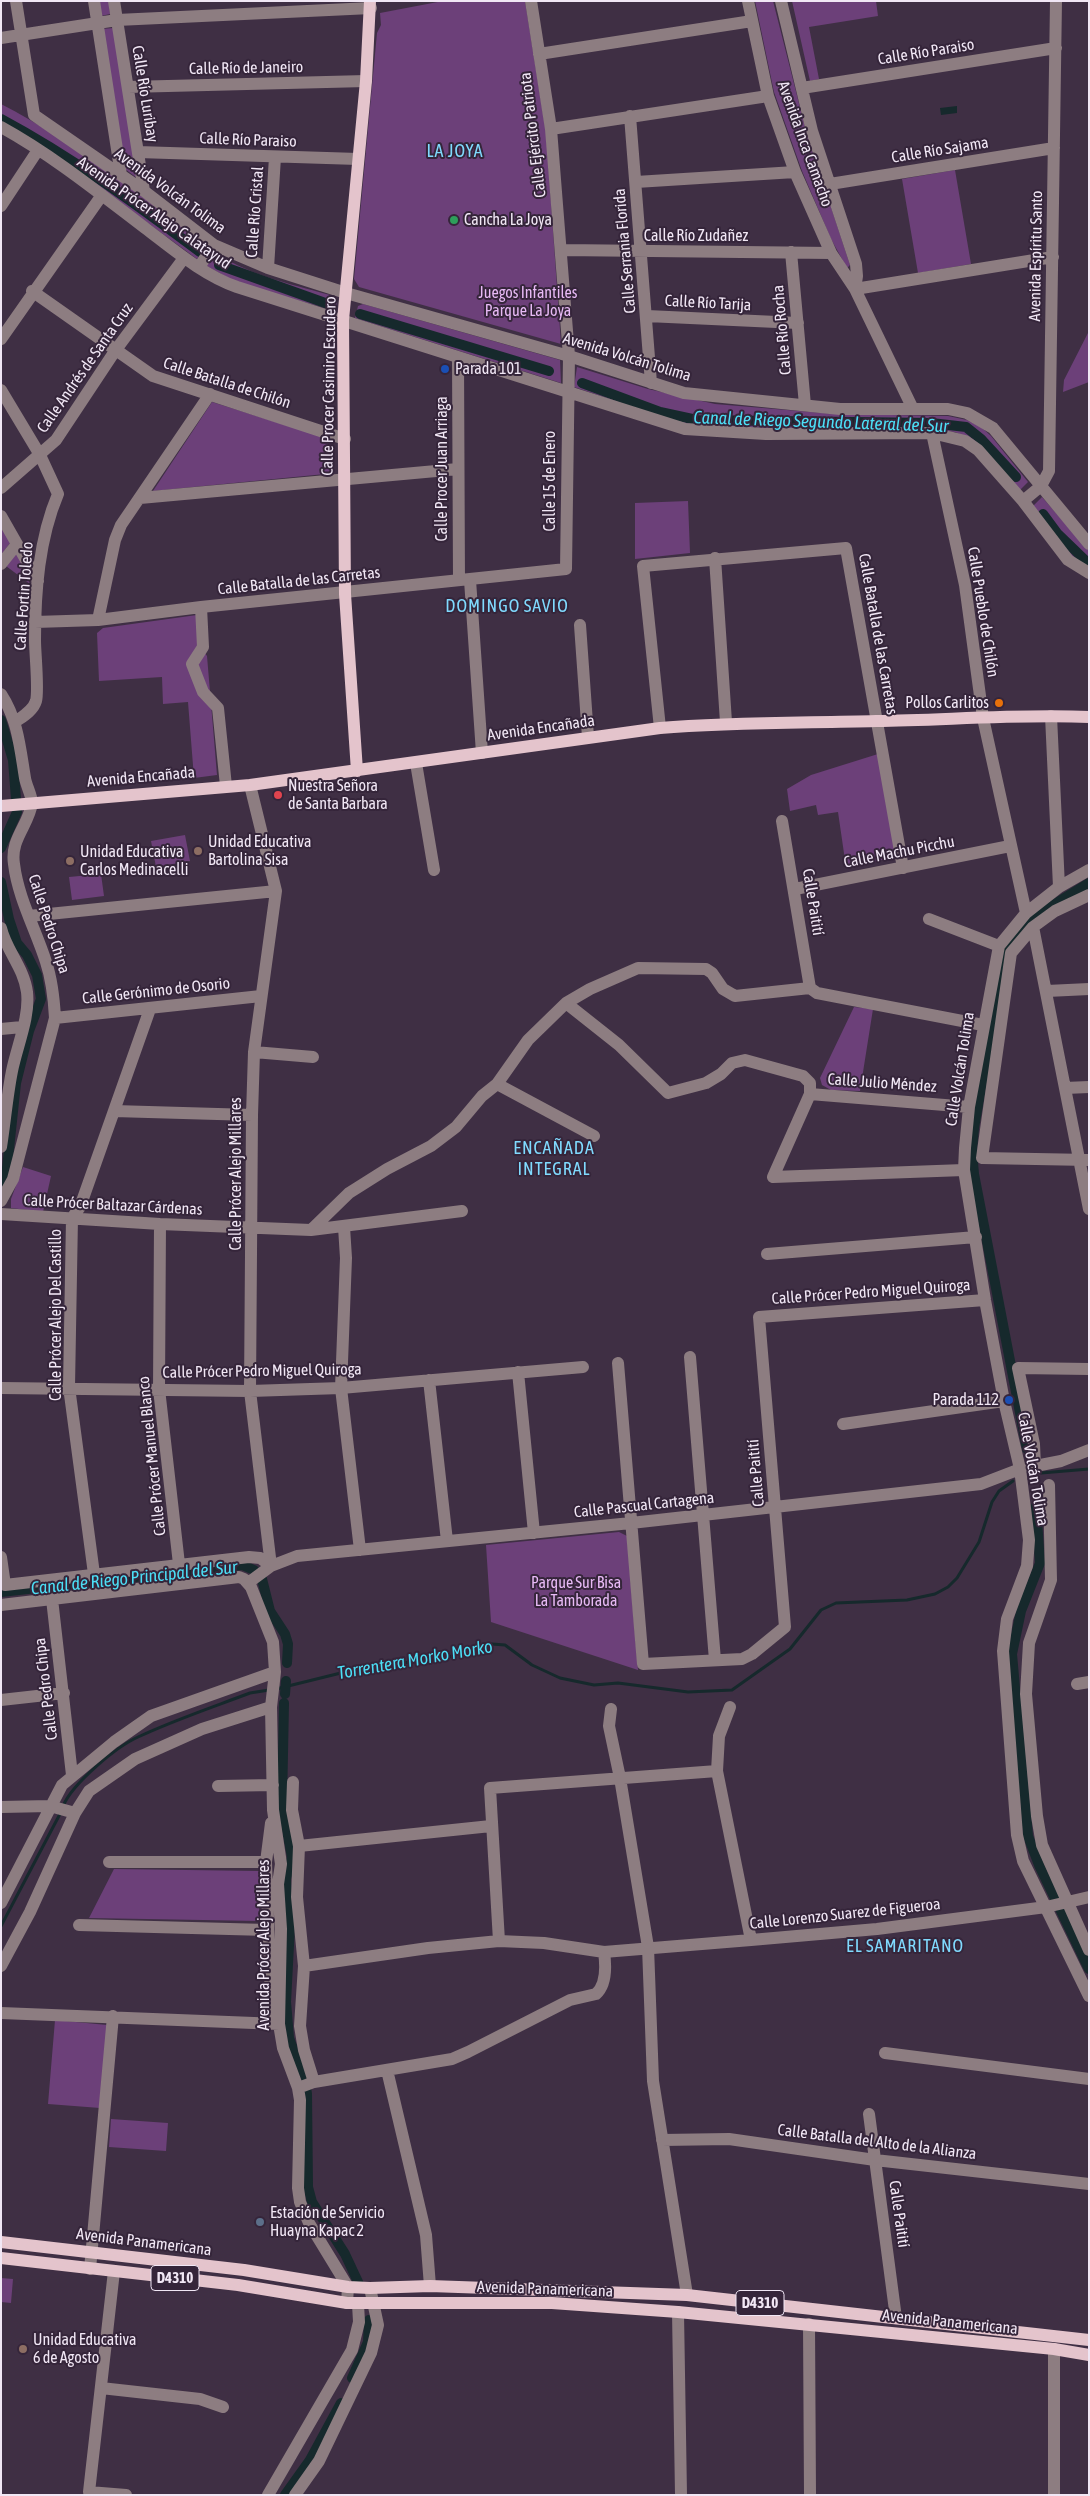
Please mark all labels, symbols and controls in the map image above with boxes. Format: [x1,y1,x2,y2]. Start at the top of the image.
street label: Calle Río Paraiso [876,35,976,69]
street label: Calle Río Luribay [128,44,162,144]
street label: Calle Río de Janeiro [189,57,303,79]
street label: Calle Ejército Patriota [516,71,550,199]
street label: Avenida Inca Camacho [773,79,837,209]
street label: Calle Río Paraiso [199,129,297,151]
street label: Calle Río Sajama [890,133,990,167]
district label: LA JOYA [426,140,484,162]
street label: Avenida Volcán Tolima [111,144,229,238]
street label: Avenida Prócer Alejo Calatayud [73,153,235,273]
street label: Calle Río Cristal [242,166,268,258]
street label: Calle Serrania Florida [610,188,640,314]
street label: Avenida Espíritu Santo [1025,190,1047,322]
place label: Cancha La Joya [464,210,552,230]
marker: Cancha La Joya [448,214,460,226]
street label: Calle Río Zudañez [644,226,748,246]
park label: Juegos Infantiles Parque La Joya [479,283,577,321]
street label: Calle Río Rocha [768,284,796,376]
street label: Calle Río Tarija [664,291,752,315]
street label: Calle Procer Casimiro Escudero [318,296,340,476]
street label: Calle Andrés de Santa Cruz [33,299,137,437]
street label: Avenida Volcán Tolima [561,328,693,386]
street label: Calle Batalla de Chilón [161,353,293,413]
place label: Parada 101 [455,359,522,379]
marker: Parada 101 [439,363,451,375]
street label: Calle Procer Juan Arriaga [432,396,452,542]
water label: Canal de Riego Segundo Lateral del Sur [693,407,949,437]
street label: Calle 15 de Enero [540,431,560,531]
street label: Calle Fortin Toledo [11,541,37,651]
street label: Calle Pueblo de Chilón [963,545,1003,679]
street label: Calle Batalla de las Carretas [854,552,902,716]
street label: Calle Batalla de las Carretas [217,563,381,599]
district label: DOMINGO SAVIO [444,595,570,617]
place label: Pollos Carlitos [905,693,989,713]
marker: Pollos Carlitos [993,697,1005,709]
street label: Avenida Encañada [486,711,596,745]
street label: Avenida Encañada [86,763,196,791]
place label: Nuestra Señora de Santa Barbara [288,776,388,814]
marker: Nuestra Señora de Santa Barbara [272,789,284,801]
place label: Unidad Educativa Bartolina Sisa [208,832,311,870]
street label: Calle Machu Picchu [842,832,956,872]
place label: Unidad Educativa Carlos Medinacelli [80,842,189,880]
marker: Unidad Educativa Bartolina Sisa [192,845,204,857]
marker: Unidad Educativa Carlos Medinacelli [64,855,76,867]
street label: Calle Paitití [798,867,828,937]
street label: Calle Pedro Chipa [24,872,74,976]
street label: Calle Gerónimo de Osorio [81,974,231,1008]
street label: Calle Volcán Tolima [942,1011,978,1127]
street label: Calle Julio Méndez [827,1070,937,1096]
street label: Calle Prócer Alejo Millares [226,1097,246,1251]
district label: ENCAÑADA INTEGRAL [512,1137,596,1180]
street label: Calle Prócer Baltazar Cárdenas [23,1191,203,1219]
street label: Calle Prócer Alejo Del Castillo [46,1229,66,1401]
street label: Calle Prócer Pedro Miguel Quiroga [771,1275,971,1309]
street label: Calle Prócer Pedro Miguel Quiroga [162,1360,362,1382]
street label: Calle Prócer Manuel Blanco [134,1375,170,1537]
place label: Parada 112 [932,1390,999,1410]
marker: Parada 112 [1003,1394,1015,1406]
street label: Calle Volcán Tolima [1014,1411,1052,1527]
street label: Calle Paitití [743,1438,769,1508]
street label: Calle Pascual Cartagena [573,1488,715,1522]
water label: Canal de Riego Principal del Sur [30,1556,238,1600]
park label: Parque Sur Bisa La Tamborada [531,1573,621,1611]
water label: Torrentera Morko Morko [336,1636,494,1684]
street label: Calle Pedro Chipa [30,1637,62,1741]
street label: Avenida Prócer Alejo Millares [254,1860,274,2030]
street label: Calle Lorenzo Suarez de Figueroa [749,1894,941,1934]
district label: EL SAMARITANO [844,1935,966,1957]
street label: Calle Batalla del Alto de la Alianza [776,2120,978,2164]
street label: Calle Paitití [885,2179,913,2249]
place label: Estación de Servicio Huayna Kapac 2 [270,2203,385,2241]
marker: Estación de Servicio Huayna Kapac 2 [254,2216,266,2228]
street label: Avenida Panamericana [75,2224,213,2260]
road number: D4310 [151,2266,199,2290]
street label: Avenida Panamericana [477,2277,613,2301]
road number: D4310 [736,2290,784,2316]
street label: Avenida Panamericana [881,2305,1019,2339]
place label: Unidad Educativa 6 de Agosto [33,2330,136,2368]
marker: Unidad Educativa 6 de Agosto [17,2343,29,2355]

